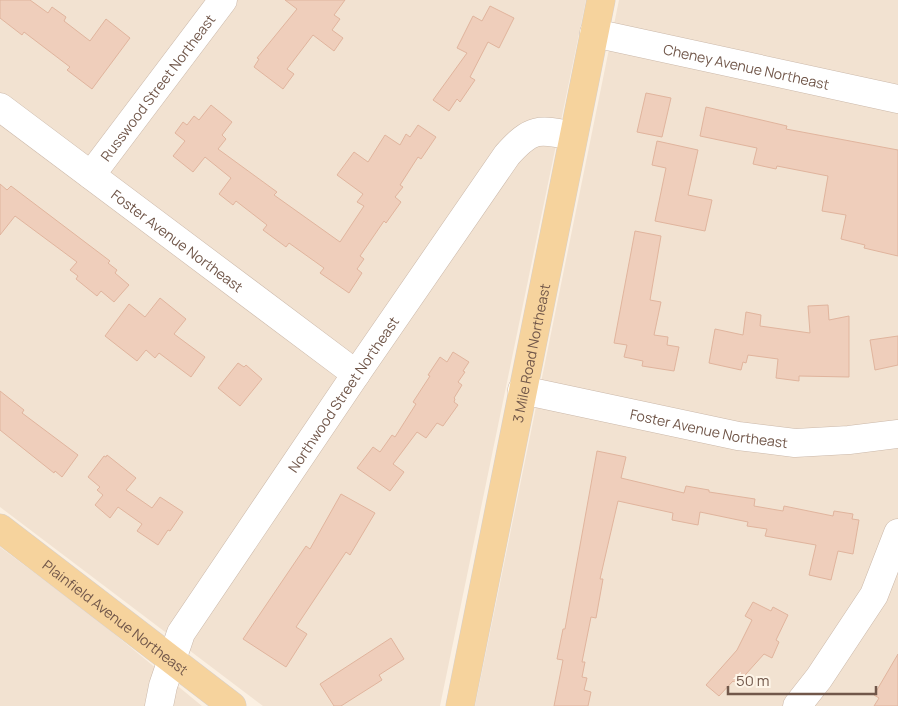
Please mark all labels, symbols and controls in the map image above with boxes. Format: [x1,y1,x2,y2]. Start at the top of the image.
street label: Russwood Street Northeast [96,10,219,165]
street label: Cheney Avenue Northeast [662,39,832,93]
street label: Foster Avenue Northeast [108,185,248,296]
street label: 3 Mile Road Northeast [507,281,554,424]
street label: Northwood Street Northeast [283,312,403,476]
street label: Foster Avenue Northeast [628,404,789,452]
street label: Plainfield Avenue Northeast [39,555,193,679]
scale bar [728,664,876,696]
text: 50 m [736,670,770,691]

